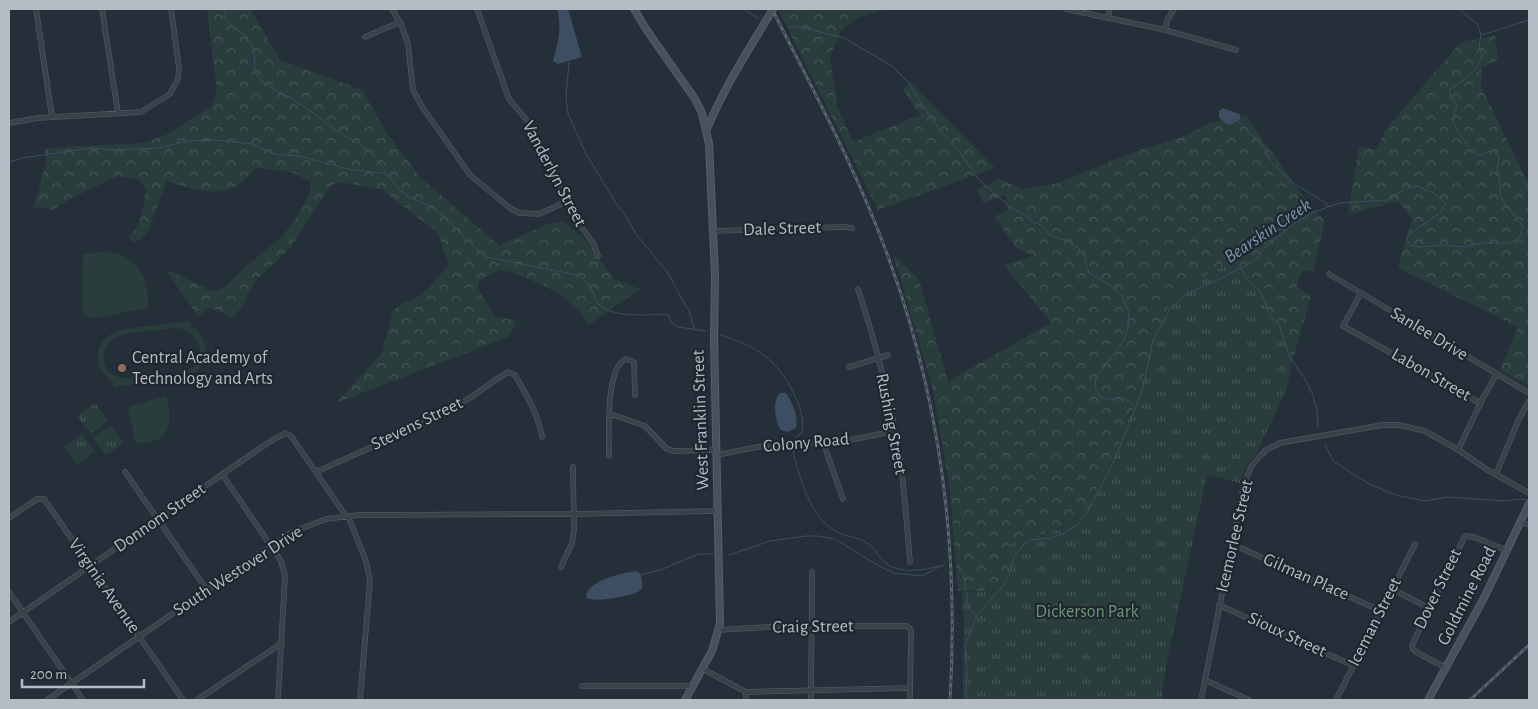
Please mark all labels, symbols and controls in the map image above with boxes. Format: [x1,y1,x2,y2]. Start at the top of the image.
street label: Vanderlyn Street [519,118,589,230]
water label: Bearskin Creek [1221,195,1315,267]
street label: Dale Street [743,219,822,239]
street label: Sanlee Drive [1387,304,1471,364]
street label: Labon Street [1388,345,1474,405]
place label: Central Academy of Technology and Arts [132,349,273,388]
street label: West Franklin Street [690,349,712,491]
marker: Central Academy of Technology and Arts [116,362,128,374]
street label: Rushing Street [872,372,910,476]
street label: Stevens Street [368,394,466,454]
street label: Colony Road [762,430,850,456]
street label: Icemorlee Street [1213,478,1257,594]
street label: Donnom Street [111,480,209,556]
street label: South Westover Drive [170,522,306,620]
street label: Virginia Avenue [65,535,143,637]
street label: Goldmine Road [1434,544,1500,648]
street label: Dover Street [1411,546,1465,632]
street label: Gilman Place [1260,550,1352,604]
street label: Iceman Street [1345,575,1405,669]
park label: Dickerson Park [1035,603,1140,621]
street label: Sioux Street [1245,609,1329,661]
street label: Craig Street [772,617,854,637]
scale bar [22,656,145,688]
text: 200 m [30,667,67,682]

